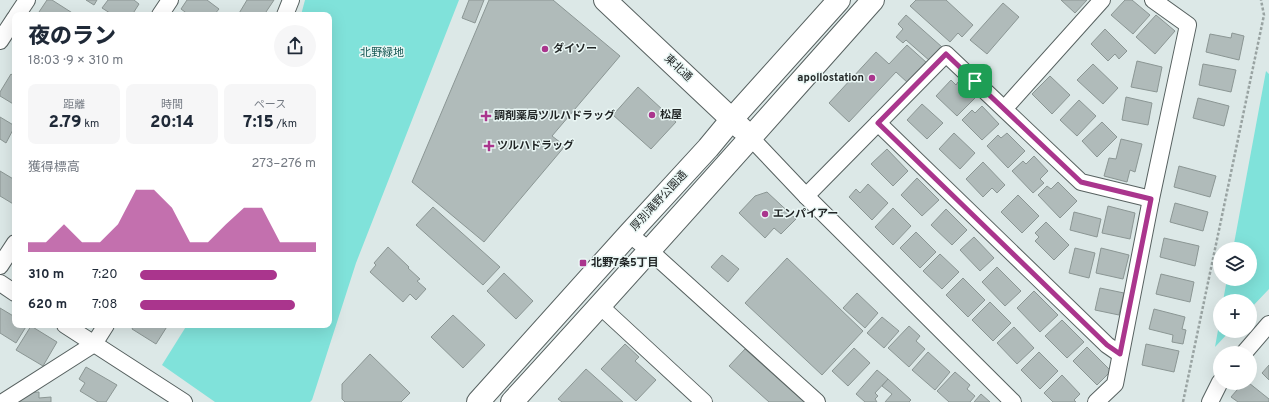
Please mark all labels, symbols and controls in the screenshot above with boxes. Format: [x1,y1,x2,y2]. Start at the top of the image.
text: 夜のラン [28,24,116,51]
button: share [274,25,316,67]
place label: ダイソー [553,42,597,56]
marker: ダイソー [540,44,550,54]
park label: 北野緑地 [360,46,404,60]
street label: 東北通 [661,52,695,84]
text: 18:03 · 9 × 310 m [28,53,123,69]
pin [958,64,992,98]
icon: arrive [964,70,986,92]
place label: apollostation [797,71,864,85]
marker: apollostation [867,73,877,83]
text: 距離 [63,98,85,112]
text: 時間 [161,98,183,112]
text: ペース [254,98,286,112]
place label: 松屋 [660,108,682,122]
place label: 調剤薬局ツルハドラッグ [494,109,615,123]
marker: 松屋 [647,110,657,120]
marker: 調剤薬局ツルハドラッグ [481,111,491,121]
text: 2.79 [49,112,82,134]
text: 20:14 [150,112,194,134]
text: 7:15 [243,112,274,134]
text: km [82,117,99,131]
text: /km [274,117,297,131]
place label: ツルハドラッグ [497,139,574,153]
marker: ツルハドラッグ [484,141,494,151]
text: 273–276 m [251,156,316,172]
text: 獲得標高 [28,160,80,176]
street label: 厚別滝野公園通 [628,168,690,234]
place label: エンパイアー [773,207,838,221]
marker: エンパイアー [760,209,770,219]
map controls [1213,242,1257,390]
button: layers [1213,242,1257,286]
place label: 北野7条5丁目 [591,256,659,270]
marker: 北野7条5丁目 [578,258,588,268]
text: 310 m [28,267,64,283]
text: 7:20 [92,267,118,283]
button: + [1213,294,1257,338]
text: 620 m [28,297,67,313]
text: 7:08 [92,297,117,313]
button: − [1213,346,1257,390]

